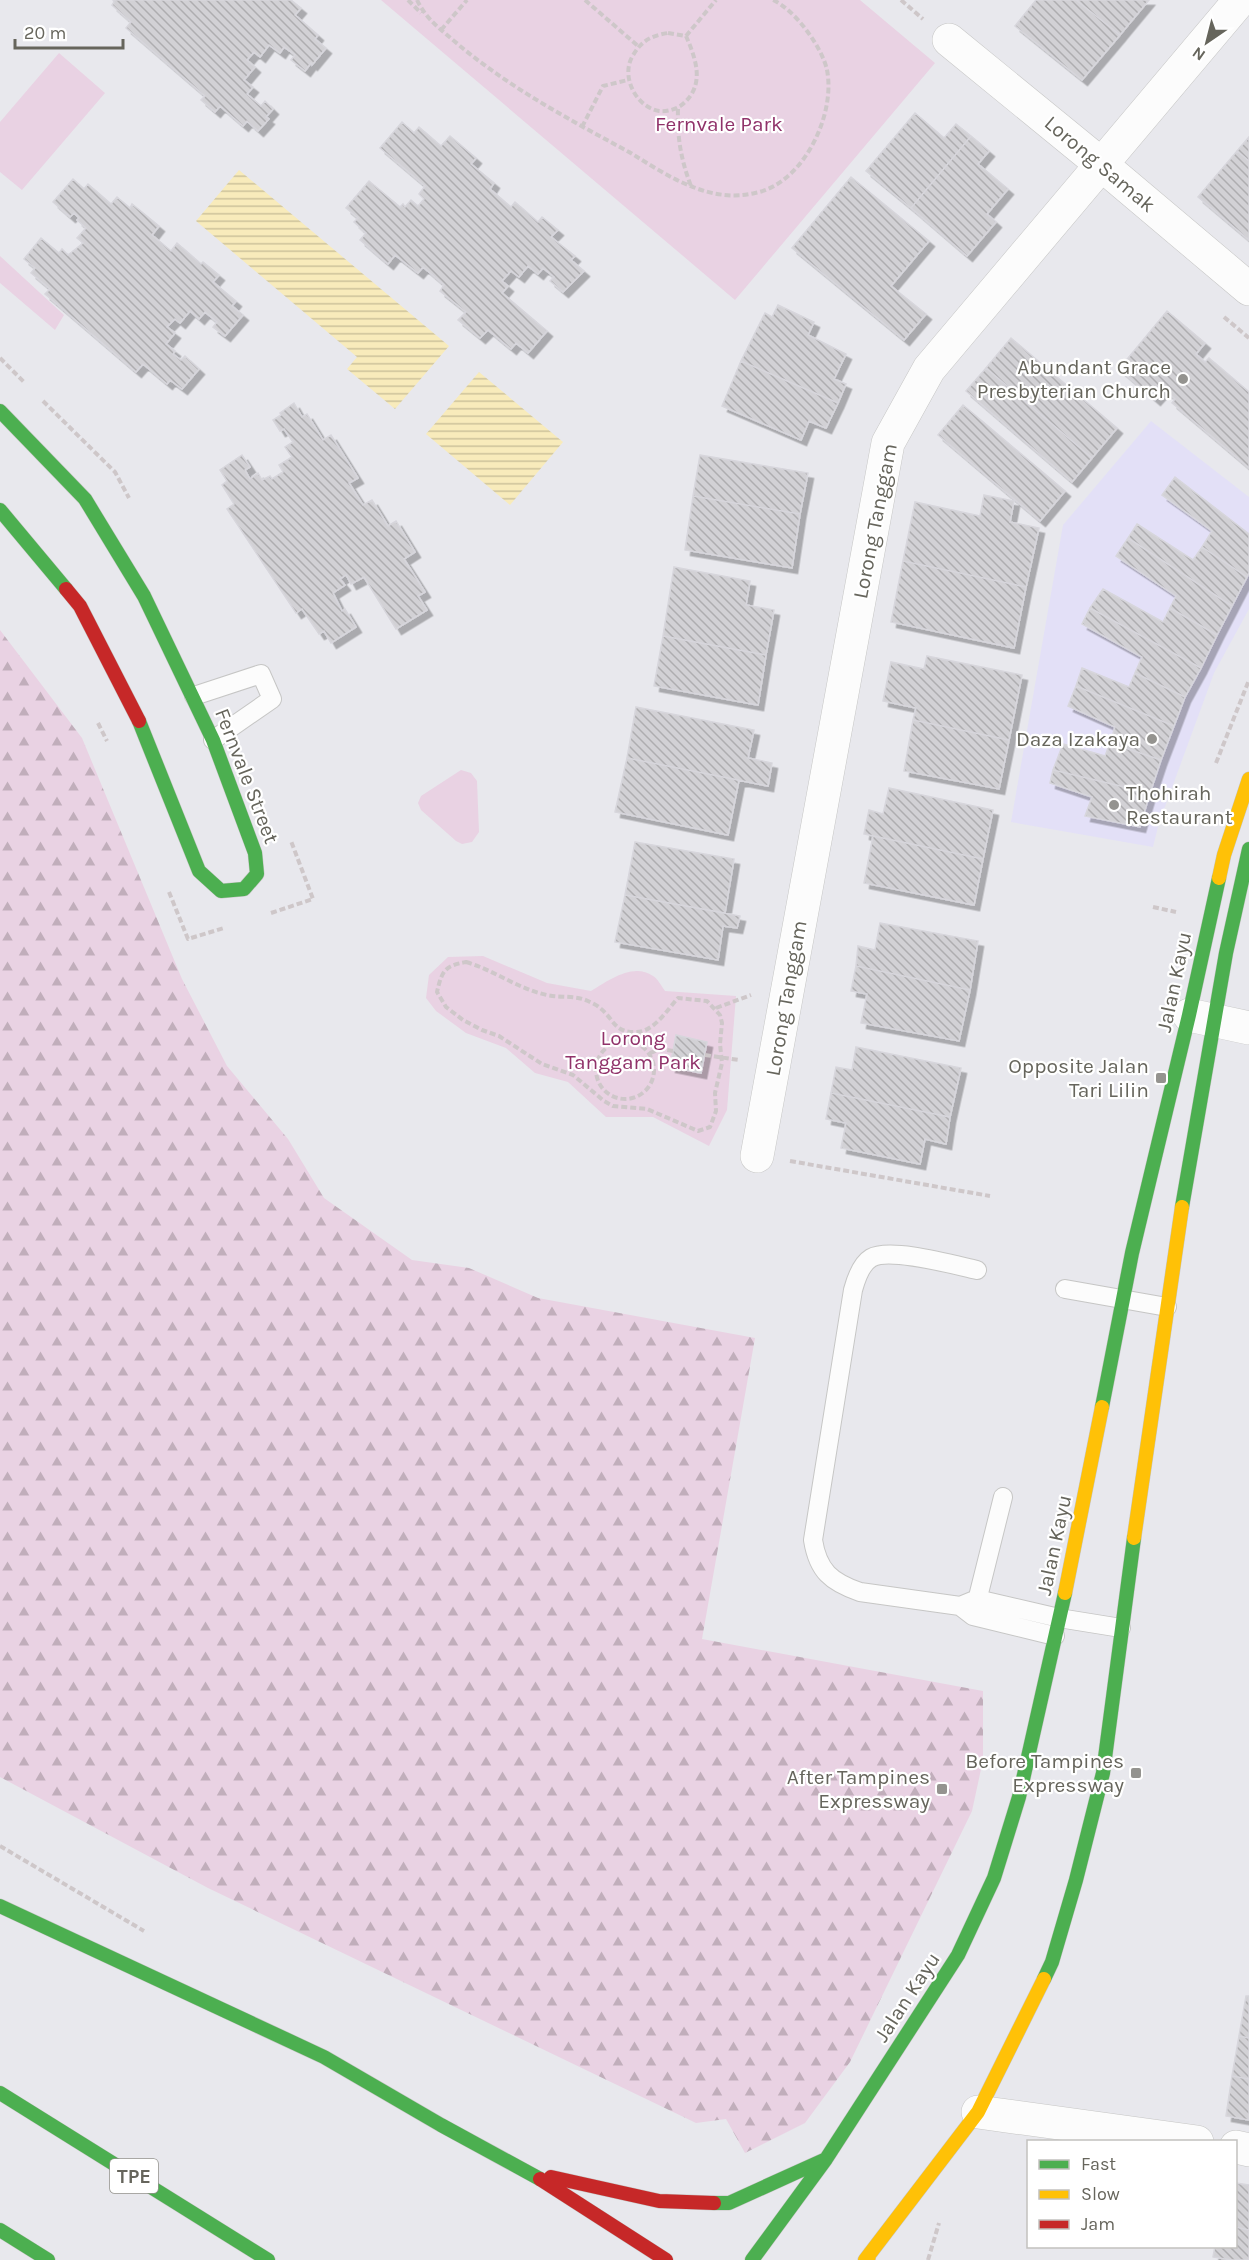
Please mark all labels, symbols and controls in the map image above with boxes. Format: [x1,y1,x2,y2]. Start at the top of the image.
scale bar [15,12,123,50]
north arrow [1177,12,1237,72]
text: 20 m [24,22,66,44]
text: N [1189,43,1209,65]
street label: Lorong Samak [1040,111,1160,217]
park label: Fernvale Park [655,112,783,136]
place label: Abundant Grace Presbyterian Church [977,355,1171,403]
marker: Abundant Grace Presbyterian Church [1176,372,1190,386]
street label: Lorong Tanggam [848,441,902,601]
street label: Fernvale Street [210,705,284,847]
place label: Daza Izakaya [1016,727,1140,751]
marker: Daza Izakaya [1145,732,1159,746]
place label: Thohirah Restaurant [1126,781,1233,829]
marker: Thohirah Restaurant [1107,798,1121,812]
street label: Lorong Tanggam [760,918,812,1078]
street label: Jalan Kayu [1152,930,1196,1034]
park label: Lorong Tanggam Park [565,1026,701,1074]
place label: Opposite Jalan Tari Lilin [1008,1054,1149,1102]
marker: Opposite Jalan Tari Lilin [1154,1071,1168,1085]
street label: Jalan Kayu [1032,1493,1076,1597]
place label: Before Tampines Expressway [965,1749,1124,1797]
place label: After Tampines Expressway [787,1765,930,1813]
marker: Before Tampines Expressway [1129,1766,1143,1780]
marker: After Tampines Expressway [935,1782,949,1796]
street label: Jalan Kayu [869,1948,945,2046]
legend [1027,2140,1237,2248]
text: Fast [1081,2153,1116,2175]
road number: TPE [110,2159,158,2193]
text: Slow [1081,2183,1120,2205]
text: Jam [1081,2213,1115,2235]

